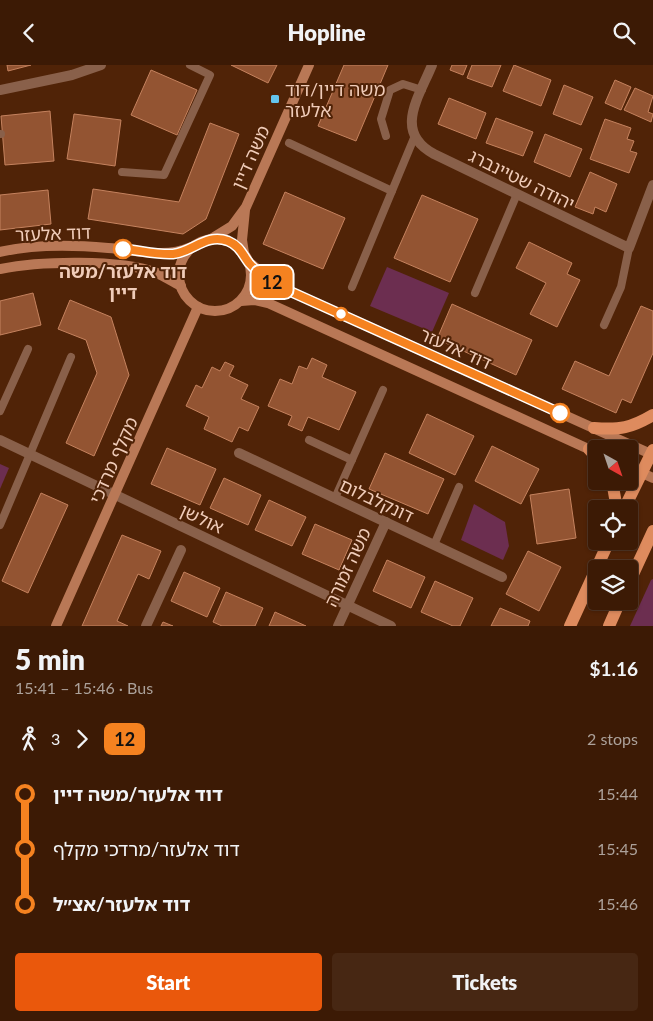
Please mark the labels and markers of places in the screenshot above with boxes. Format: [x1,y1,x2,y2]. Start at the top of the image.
place label: משה דיין/דוד אלעזר [285,78,385,121]
marker: משה דיין/דוד אלעזר [269,93,281,105]
marker: דוד אלעזר/משה דיין [113,239,133,259]
place label: דוד אלעזר/משה דיין [59,260,187,303]
unlabelled marker [334,307,348,321]
unlabelled marker [550,403,570,423]

